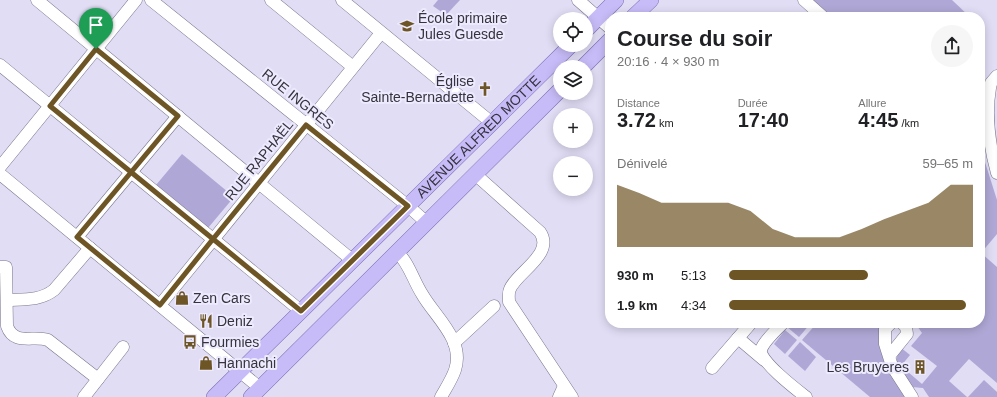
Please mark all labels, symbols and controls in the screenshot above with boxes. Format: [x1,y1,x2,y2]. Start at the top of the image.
pin [79,8,113,49]
place label: École primaire Jules Guesde [418,10,508,42]
map controls [553,12,593,196]
button: locate [553,12,593,52]
icon: arrive [85,14,107,36]
school or university icon: École primaire Jules Guesde [399,18,415,34]
button: share [931,25,973,67]
text: Course du soir [617,26,772,51]
text: 20:16 · 4 × 930 m [617,54,719,69]
button: layers [553,60,593,100]
street label: RUE INGRES [259,65,337,133]
street label: AVENUE ALFRED MOTTE [413,72,544,201]
place label: Église Sainte-Bernadette [361,73,474,105]
church icon: Église Sainte-Bernadette [477,81,493,97]
text: Distance [617,97,660,109]
text: Durée [738,97,768,109]
text: Allure [858,97,886,109]
button: + [553,108,593,148]
text: 3.72 [617,109,656,131]
text: 17:40 [738,109,789,131]
text: 4:45 [858,109,898,131]
street label: RUE RAPHAËL [222,116,296,203]
text: km [656,117,674,129]
text: /km [898,117,919,129]
button: − [553,156,593,196]
text: Dénivelé [617,156,668,171]
text: 59–65 m [922,156,973,171]
text: 930 m [617,268,654,283]
text: 5:13 [681,268,706,283]
shop icon: Zen Cars [174,290,190,306]
place label: Zen Cars [193,290,251,306]
text: 1.9 km [617,298,657,313]
text: 4:34 [681,298,706,313]
restaurant icon: Deniz [198,313,214,329]
place label: Deniz [217,313,253,329]
bus stop icon: Fourmies [182,334,198,350]
place label: Fourmies [201,334,259,350]
shop icon: Hannachi [198,355,214,371]
place label: Hannachi [217,355,276,371]
place label: Les Bruyeres [827,359,909,375]
building icon: Les Bruyeres [912,359,928,375]

